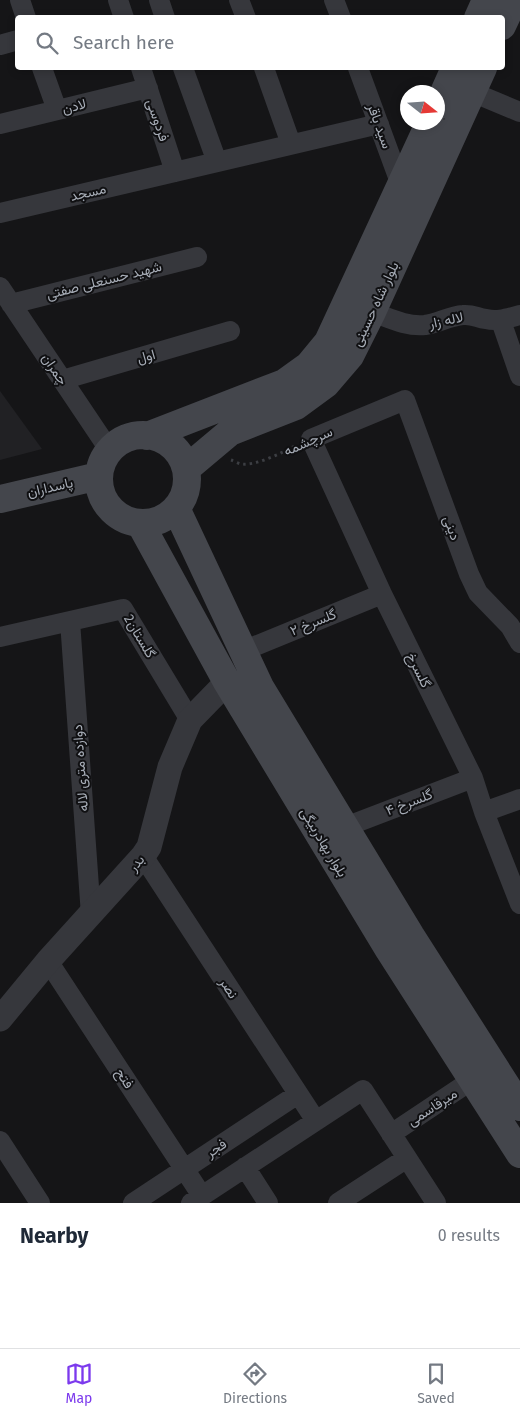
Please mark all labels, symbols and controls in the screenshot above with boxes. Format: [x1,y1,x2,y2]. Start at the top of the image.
search box [15,15,505,70]
icon: search [33,29,61,57]
text: Search here [73,31,174,54]
north arrow [400,85,445,130]
street label: لادن [60,95,88,118]
street label: فردوسی [142,97,173,144]
street label: سید باقر [363,100,396,151]
street label: مسجد [69,180,108,205]
street label: شهید حسنعلی صفتی [45,258,164,303]
street label: بلوار شاه حسینی [348,259,403,349]
street label: لاله زار [426,309,465,333]
street label: اول [135,346,158,368]
street label: چمران [37,350,71,389]
street label: سرچشمه [281,423,336,461]
street label: پاسداران [26,474,75,502]
street label: دینی [439,514,464,543]
street label: گلسرخ ۲ [288,606,340,641]
street label: گلستان2 [120,611,159,661]
street label: گلسرخ [401,650,434,692]
street label: دوازده متری لاله [69,723,92,812]
street label: گلسرخ ۴ [383,786,436,821]
street label: بلوار بهادربیگی [296,804,351,880]
street label: بدر [124,852,148,876]
street label: نصر [215,974,242,1002]
street label: فتح [110,1065,137,1093]
street label: میرقاسمی [404,1085,460,1130]
street label: فجر [202,1135,230,1162]
text: Nearby [20,1223,88,1249]
text: 0 results [438,1226,500,1245]
tab: Map [65,1360,93,1407]
tab: Directions [223,1360,287,1407]
tab: Saved [417,1360,455,1407]

